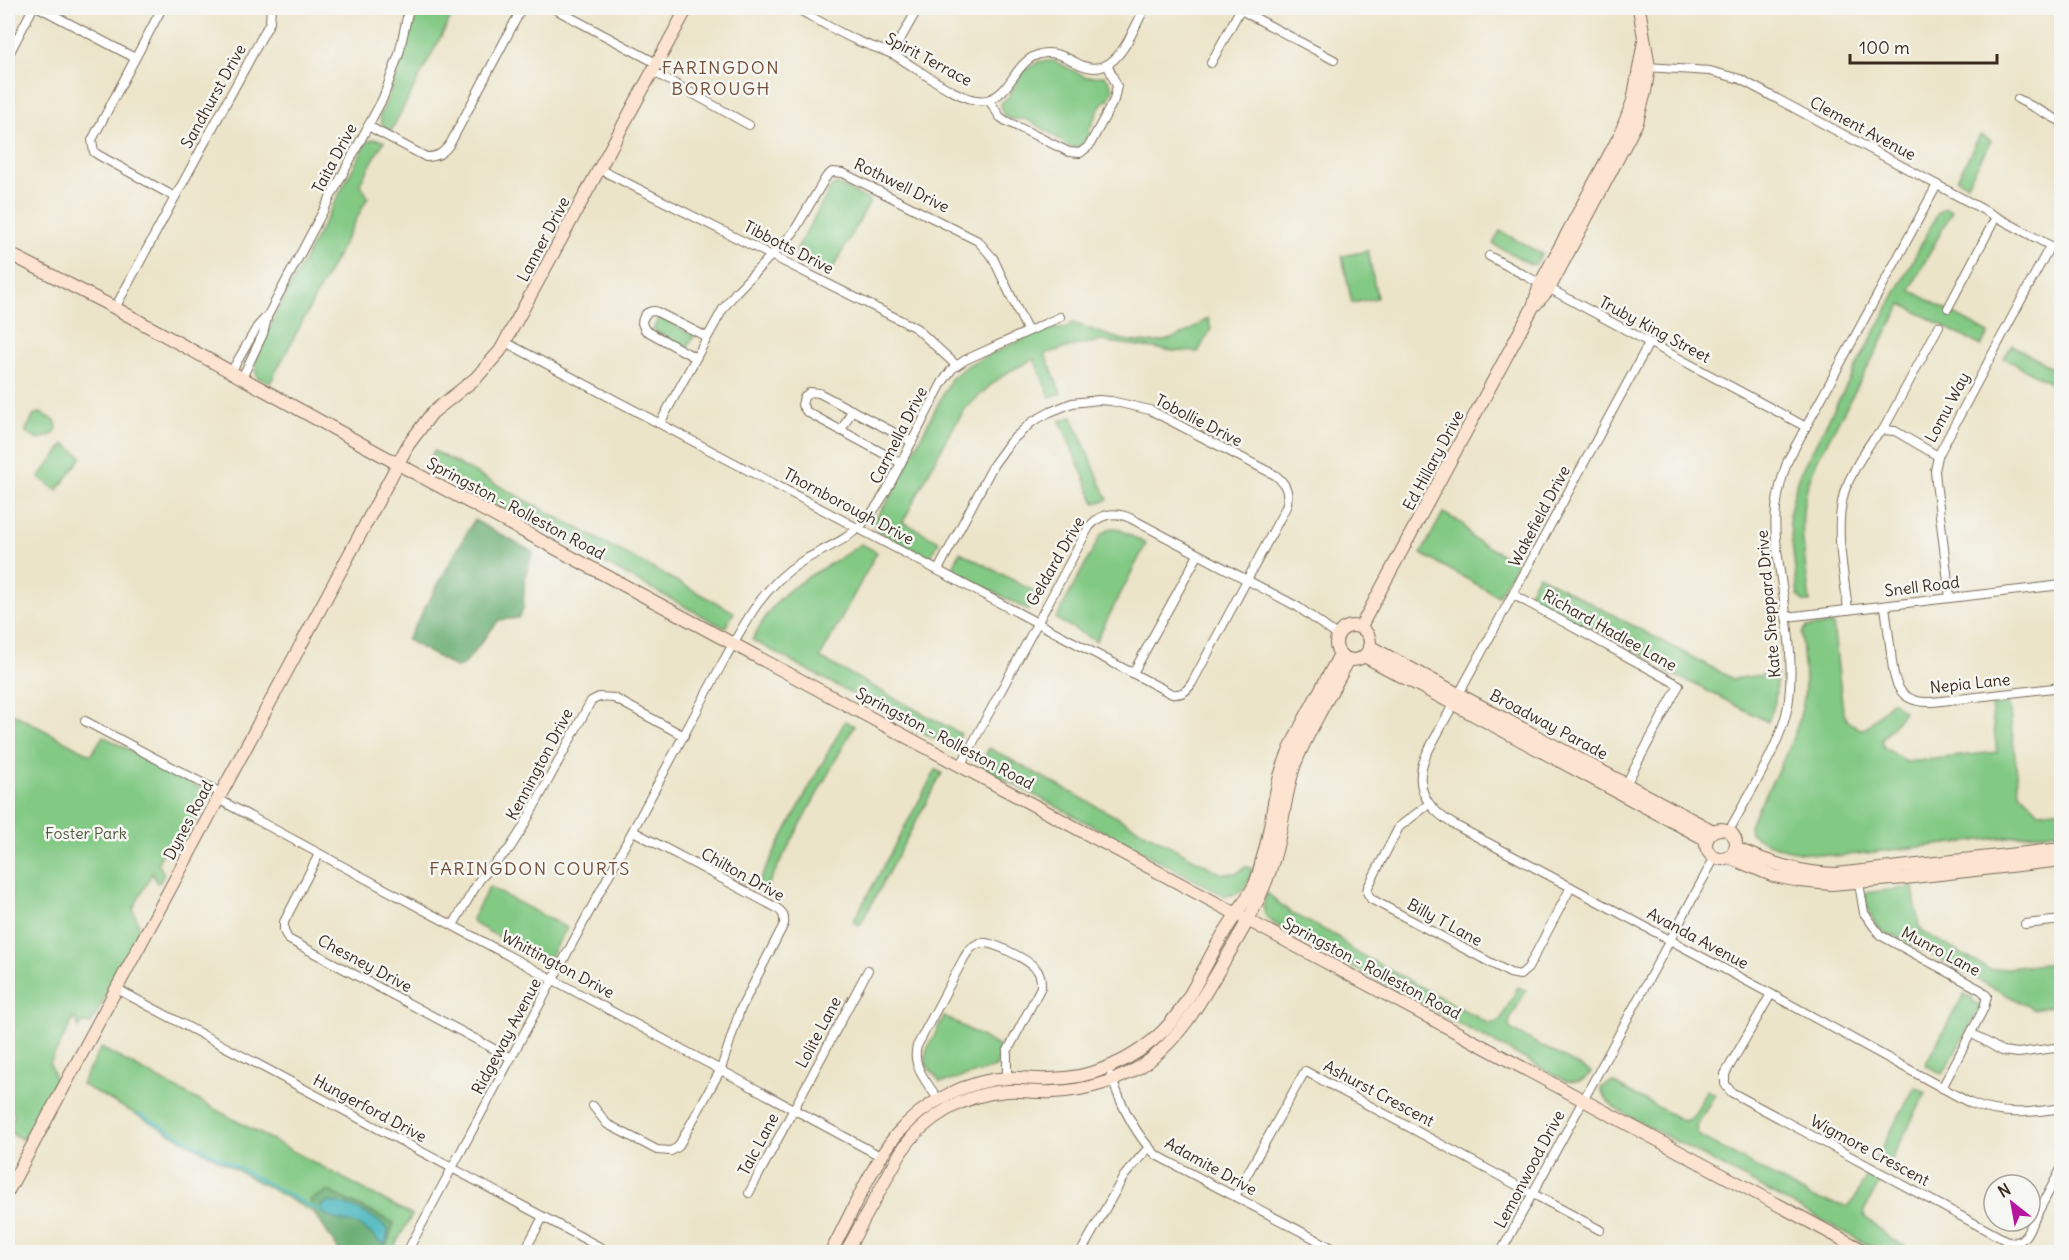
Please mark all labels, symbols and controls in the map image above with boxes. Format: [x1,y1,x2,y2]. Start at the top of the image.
scale bar [1850,27,1997,65]
street label: Spirit Terrace [882,28,976,90]
text: 100 m [1859,36,1910,59]
street label: Sandhurst Drive [176,40,250,152]
district label: FARINGDON BOROUGH [662,56,780,100]
street label: Clement Avenue [1806,92,1920,164]
street label: Taita Drive [307,120,361,196]
street label: Rothwell Drive [851,153,953,217]
street label: Lanner Drive [512,193,574,285]
street label: Tibbotts Drive [741,216,837,278]
street label: Truby King Street [1596,291,1715,367]
street label: Lomu Way [1920,368,1974,446]
street label: Carmella Drive [865,383,931,487]
street label: Tobollie Drive [1152,389,1246,451]
street label: Ed Hillary Drive [1398,406,1468,514]
street label: Springston - Rolleston Road [424,453,608,563]
street label: Wakefield Drive [1504,462,1574,570]
street label: Thornborough Drive [780,463,918,549]
street label: Geldard Drive [1021,513,1089,609]
street label: Kate Sheppard Drive [1752,529,1784,679]
street label: Snell Road [1883,571,1961,601]
street label: Richard Hadlee Lane [1540,585,1680,675]
street label: Nepia Lane [1929,669,2011,697]
street label: Springston - Rolleston Road [853,683,1037,793]
street label: Broadway Parade [1487,685,1611,763]
street label: Kennington Drive [501,705,577,823]
street label: Dynes Road [159,777,217,863]
park label: Foster Park [45,823,127,843]
street label: Chilton Drive [698,843,788,905]
district label: FARINGDON COURTS [429,857,631,880]
street label: Billy T Lane [1404,894,1486,950]
street label: Avanda Avenue [1644,903,1752,973]
street label: Springston - Rolleston Road [1280,913,1464,1023]
street label: Munro Lane [1898,922,1984,980]
street label: Whittington Drive [498,926,618,1002]
street label: Chesney Drive [314,930,416,996]
street label: Ridgeway Avenue [467,974,545,1098]
street label: Lolite Lane [791,993,845,1071]
street label: Ashurst Crescent [1320,1055,1438,1131]
street label: Hungerford Drive [310,1070,430,1146]
street label: Lemonwood Drive [1490,1107,1568,1231]
street label: Talc Lane [733,1109,783,1179]
street label: Wigmore Crescent [1807,1110,1933,1190]
street label: Adamite Drive [1162,1133,1260,1199]
north arrow [1982,1173,2042,1233]
text: N [1994,1179,2014,1202]

